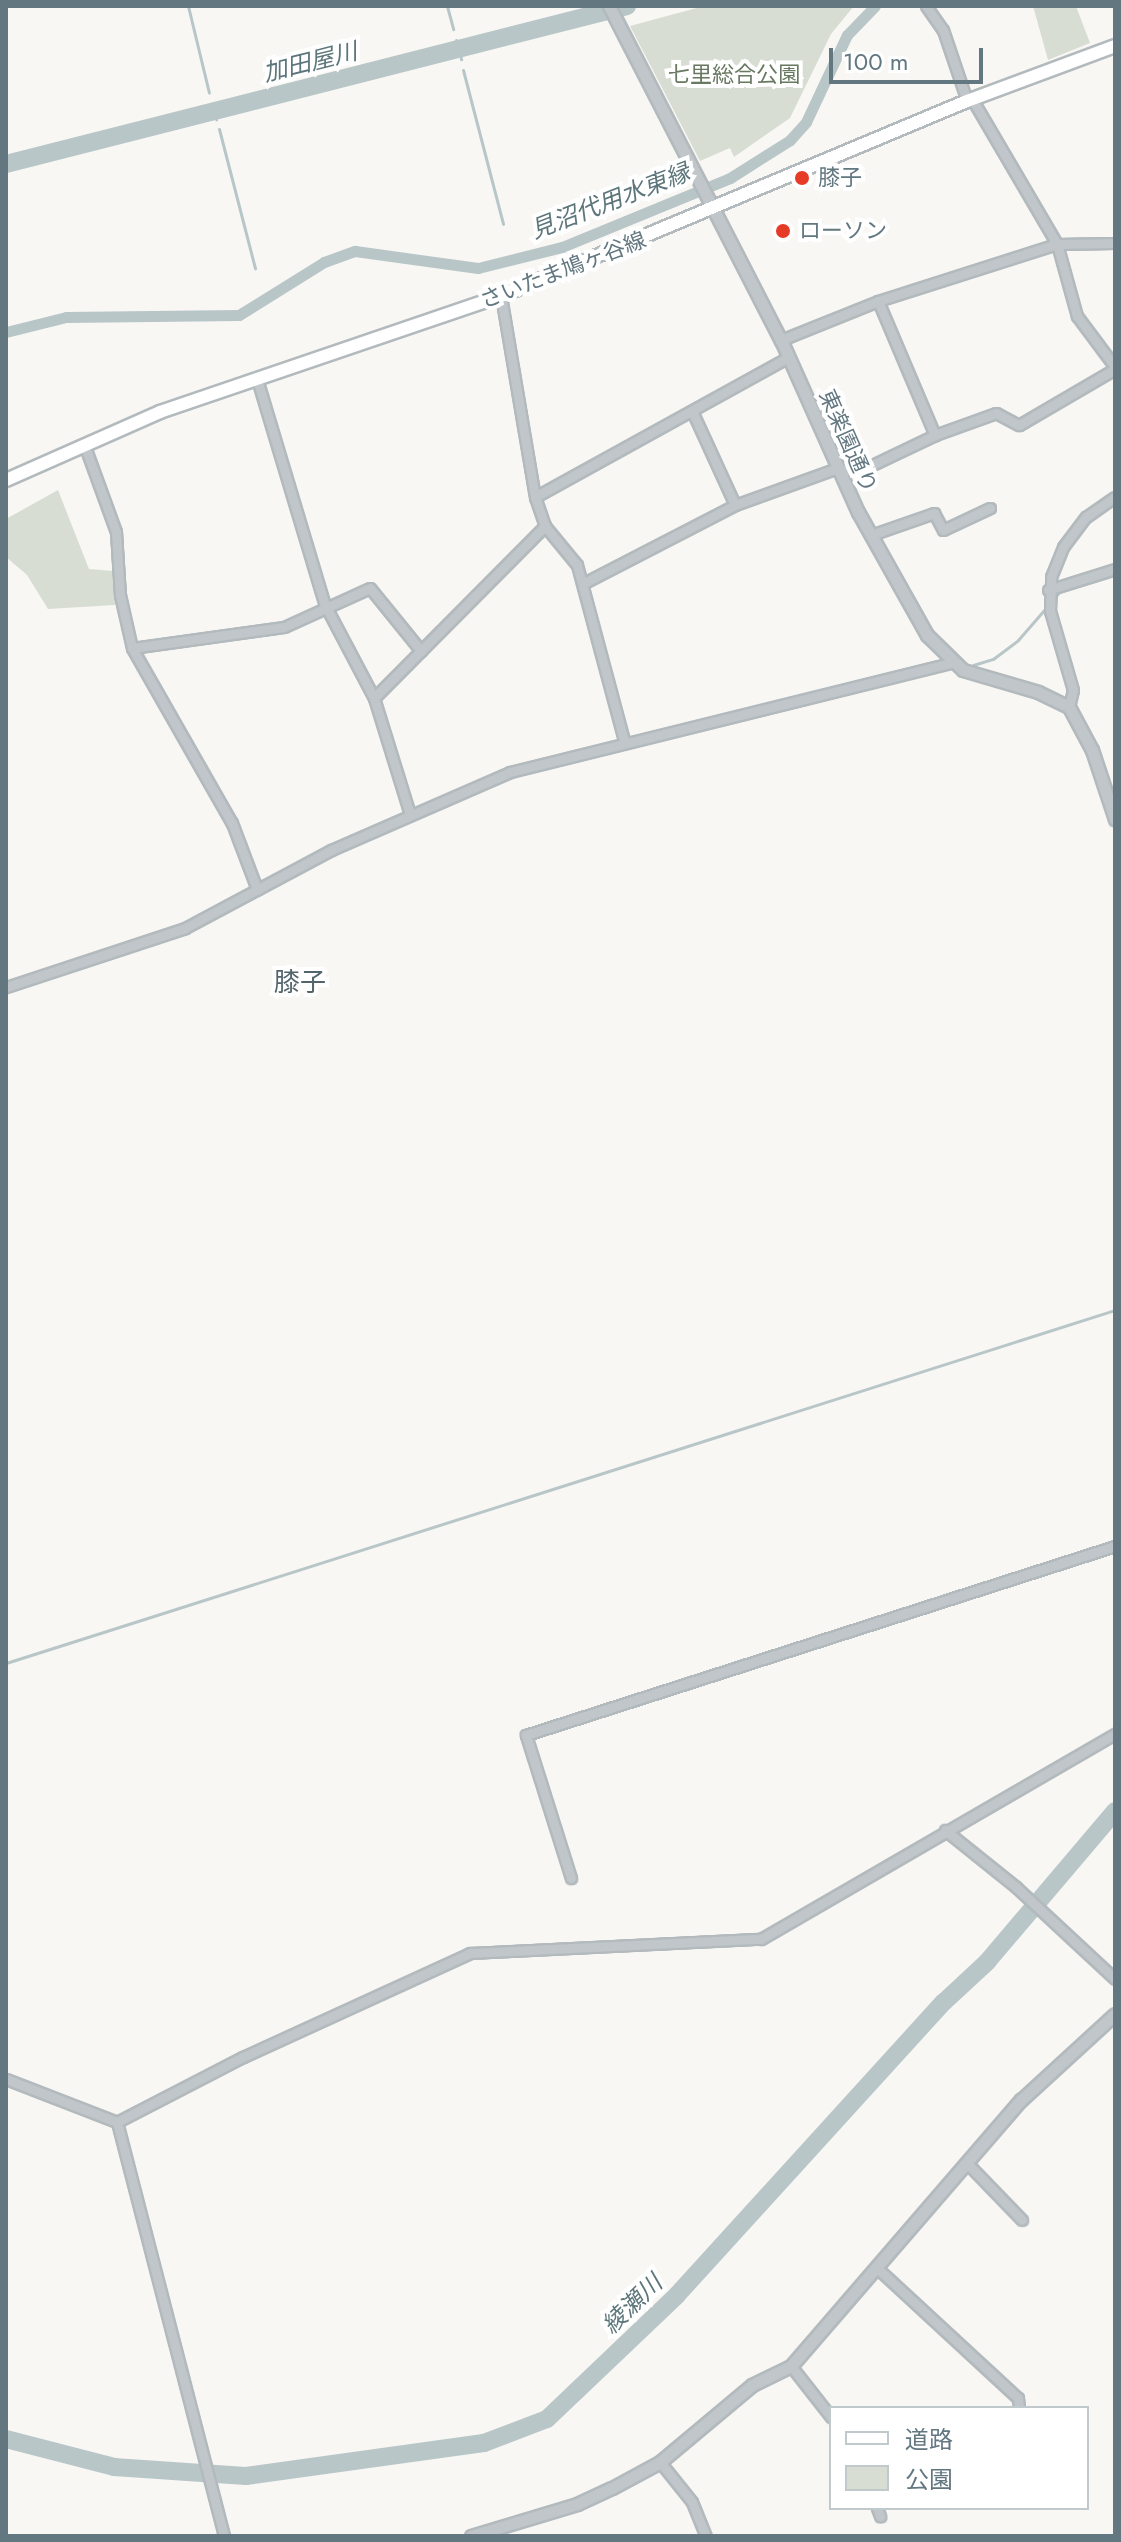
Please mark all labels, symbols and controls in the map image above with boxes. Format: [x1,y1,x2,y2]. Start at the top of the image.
scale bar [833,32,987,82]
water label: 加田屋川 [260,36,360,88]
text: 100 m [843,44,909,79]
park label: 七里総合公園 [668,62,800,88]
water label: 見沼代用水東縁 [526,157,694,245]
place label: 膝子 [818,165,862,191]
marker: 膝子 [793,169,811,187]
place label: ローソン [799,218,887,244]
marker: ローソン [774,222,792,240]
street label: さいたま鳩ヶ谷線 [476,226,650,314]
street label: 東楽園通り [814,385,882,497]
district label: 膝子 [274,967,326,999]
water label: 綾瀬川 [596,2269,668,2339]
legend [829,2406,1089,2510]
text: 道路 [905,2422,953,2457]
text: 公園 [905,2462,953,2497]

